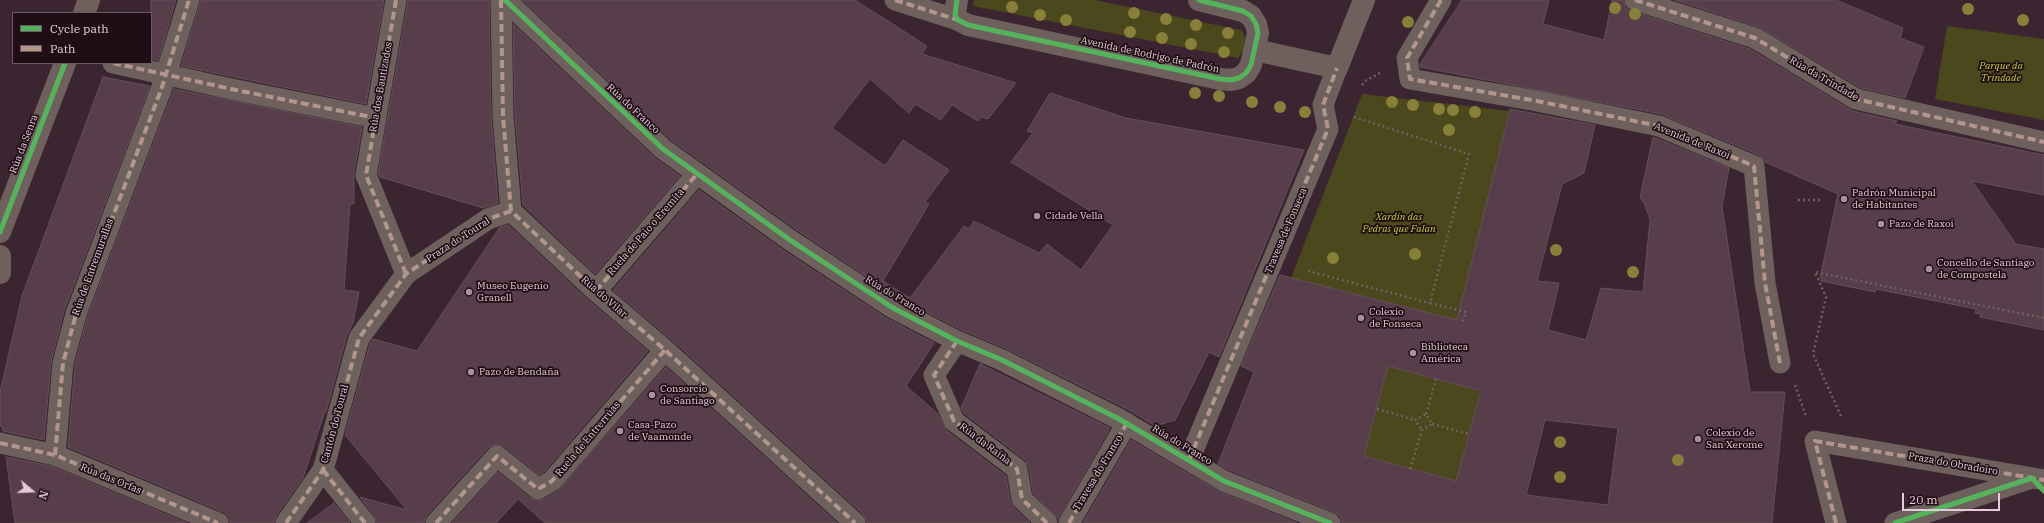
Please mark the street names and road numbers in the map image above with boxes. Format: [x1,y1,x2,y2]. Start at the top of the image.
street label: Avenida de Rodrigo de Padrón [1080,34,1220,76]
street label: Rúa dos Bautizados [367,41,395,133]
street label: Rúa da Trindade [1787,54,1861,104]
street label: Rúa do Franco [604,82,662,136]
street label: Rúa da Senra [7,113,41,175]
street label: Avenida de Raxoi [1652,120,1732,162]
street label: Ruela de Paio o Eremita [605,186,687,278]
street label: Travesa de Fonseca [1263,186,1309,276]
street label: Praza do Toural [424,215,492,265]
street label: Rúa de Entremurallas [70,217,116,317]
street label: Rúa do Franco [863,273,927,319]
street label: Rúa do Vilar [578,274,630,320]
street label: Cantón do Toural [319,383,351,465]
street label: Ruela de Entrerrúas [553,399,623,479]
street label: Rúa da Raíña [957,421,1013,467]
street label: Rúa do Franco [1150,422,1214,468]
street label: Travesa do Franco [1071,433,1125,513]
street label: Praza do Obradoiro [1907,450,1999,478]
street label: Rúa das Orfas [79,461,143,497]

